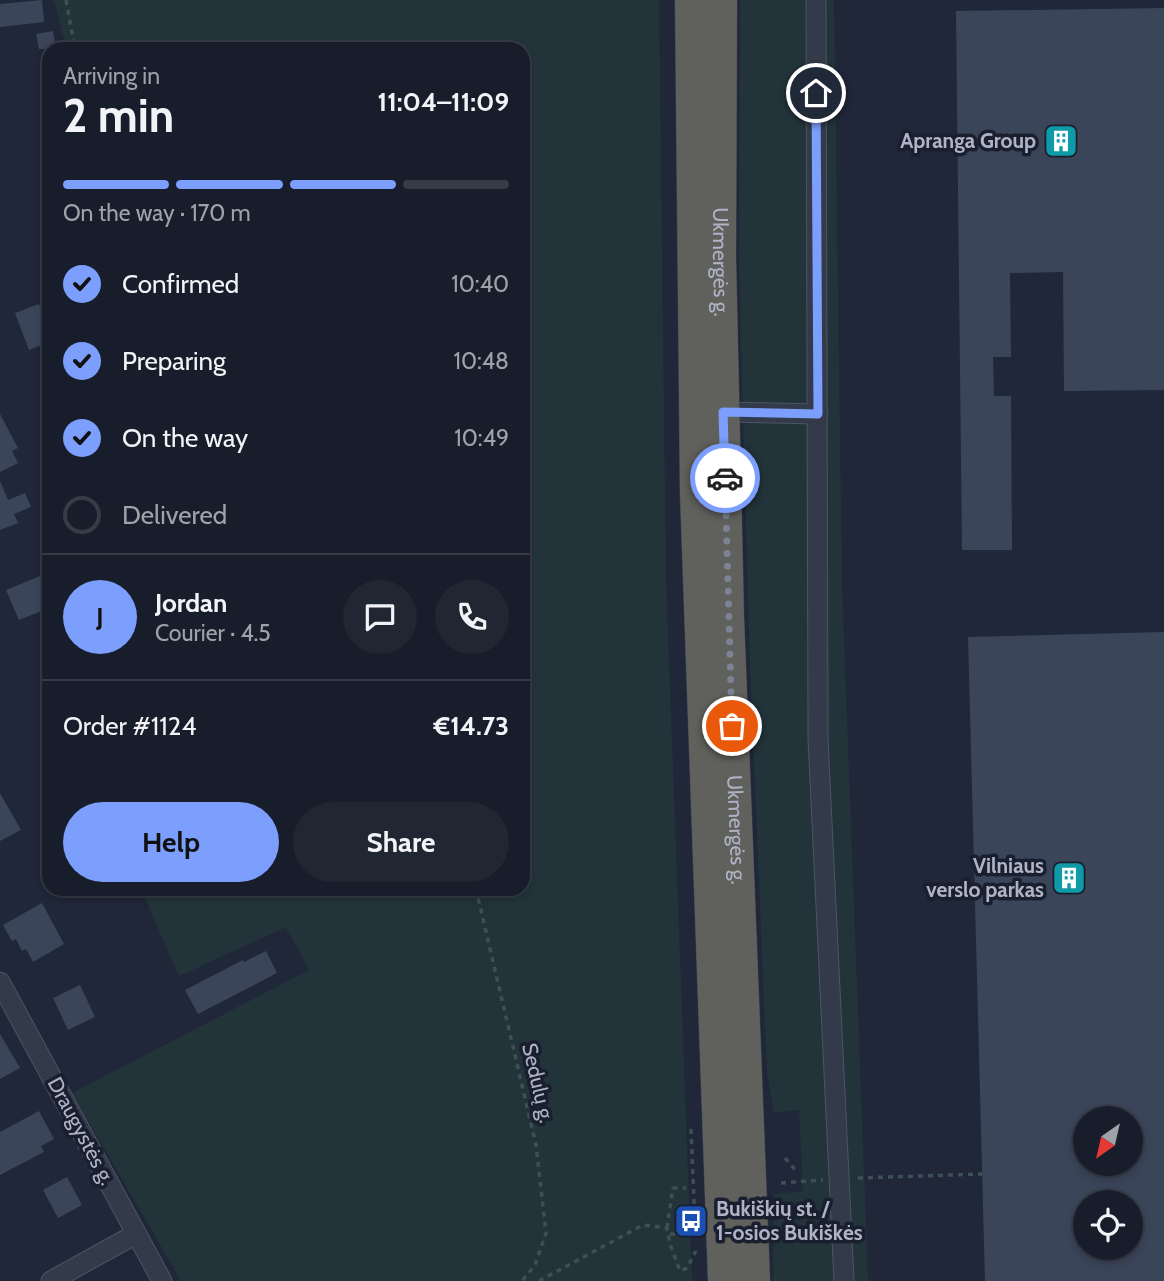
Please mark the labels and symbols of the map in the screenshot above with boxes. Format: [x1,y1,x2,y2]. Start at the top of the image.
pin [786,63,846,123]
building icon: Apranga Group [1042,122,1080,160]
place label: Apranga Group [900,128,1036,153]
street label: Ukmergės g. [708,207,734,317]
courier [690,443,760,513]
pin [702,696,762,756]
street label: Ukmergės g. [722,774,751,885]
place label: Vilniaus verslo parkas [926,853,1044,902]
building icon: Vilniaus verslo parkas [1050,859,1088,897]
street label: Sedulų g. [517,1041,560,1125]
street label: Draugystės g. [43,1073,120,1189]
north arrow [1073,1106,1143,1176]
place label: Bukiškių st. / 1-osios Bukiškės [716,1196,863,1245]
bus stop icon: Bukiškių st. / 1-osios Bukiškės [672,1202,710,1240]

